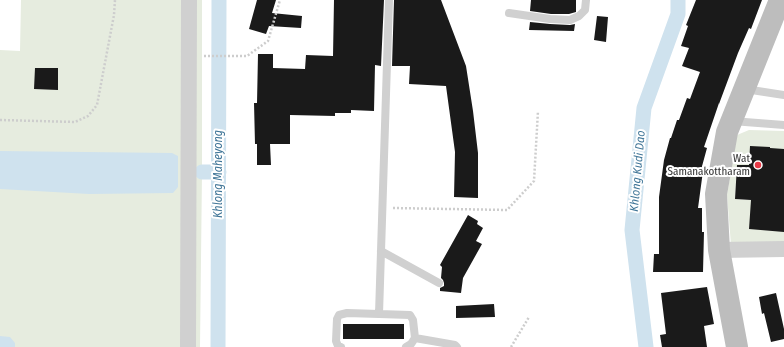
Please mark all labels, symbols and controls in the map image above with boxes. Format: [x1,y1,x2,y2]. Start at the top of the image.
water label: Khlong Maheyong [212,130,226,218]
water label: Khlong Kudi Dao [627,130,649,212]
place label: Wat Samanakottharam [668,152,750,178]
marker: Wat Samanakottharam [753,160,763,170]

